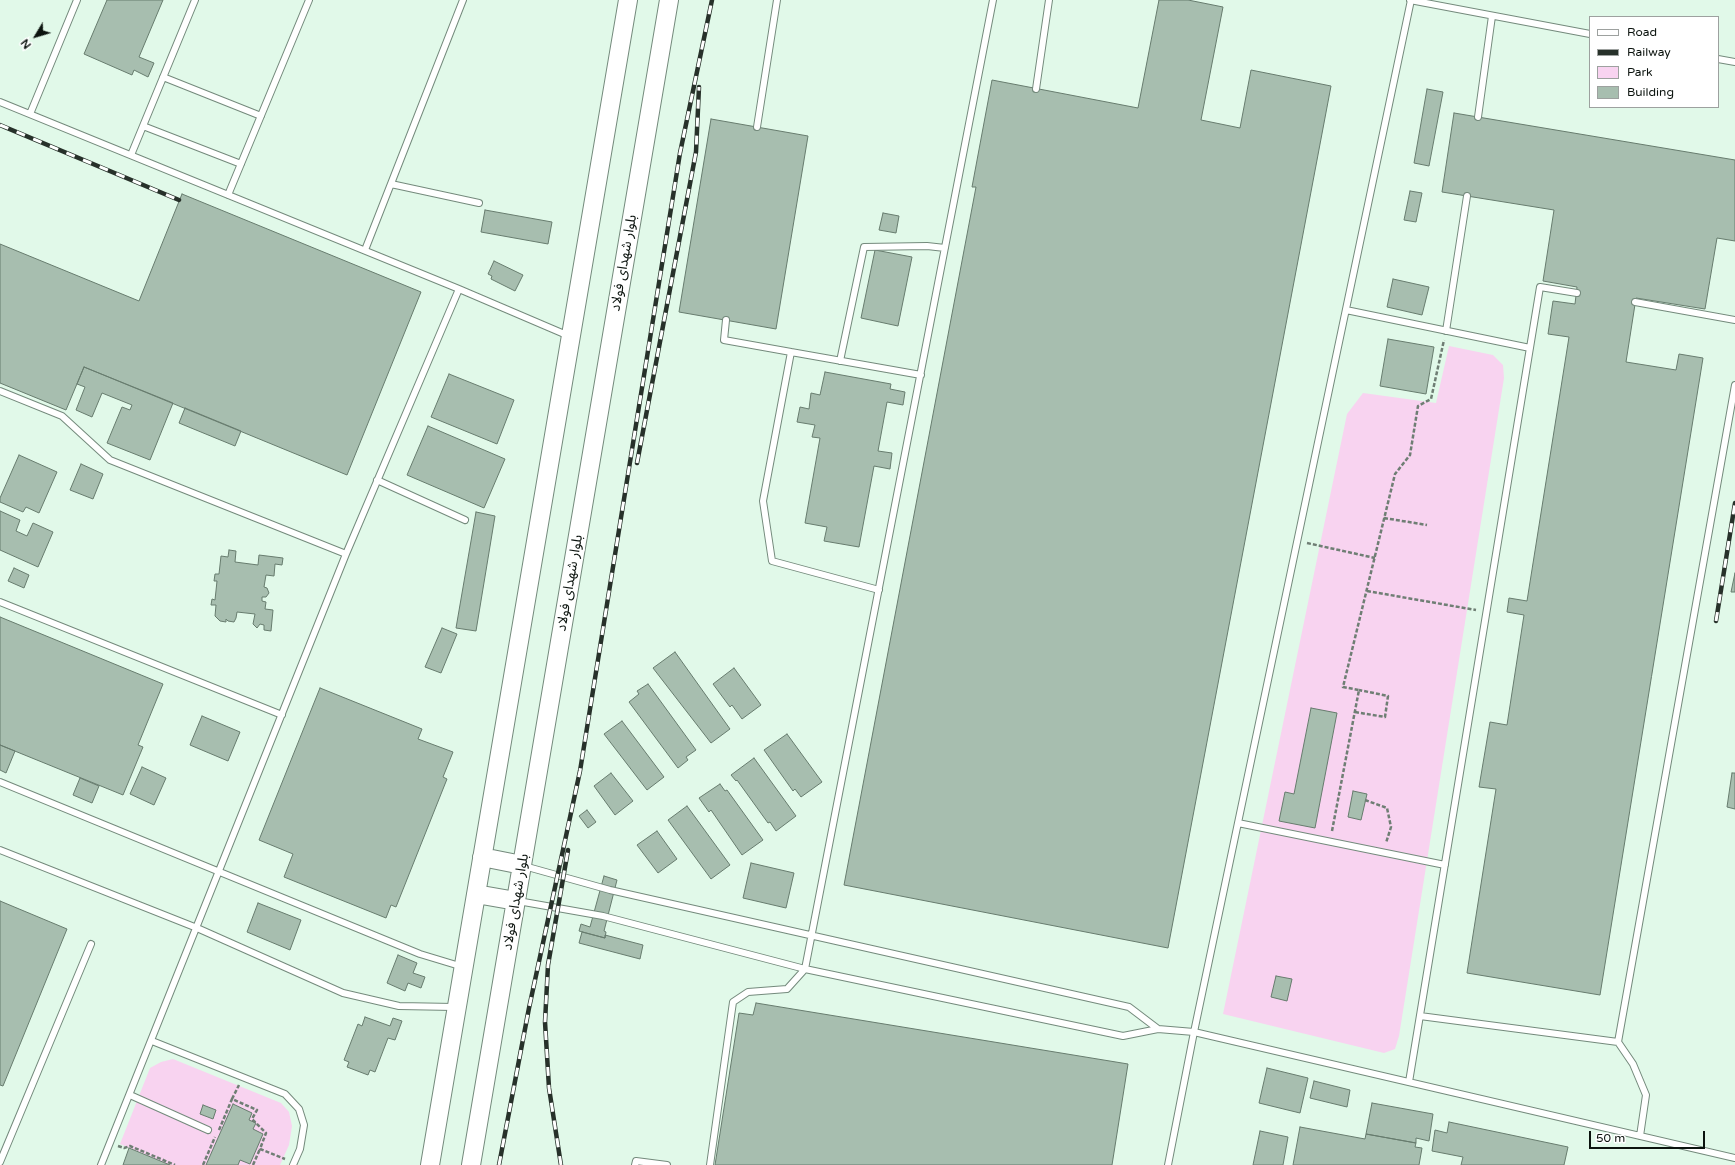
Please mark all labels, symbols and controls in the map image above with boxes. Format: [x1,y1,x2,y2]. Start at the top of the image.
north arrow [16,16,56,56]
legend [1589,16,1719,108]
text: Road [1627,25,1657,39]
text: N [18,36,34,51]
text: Railway [1627,45,1671,59]
text: Park [1627,65,1653,79]
text: Building [1627,85,1674,99]
street label: بلوار شهدای فولاد [607,214,641,312]
street label: بلوار شهدای فولاد [553,534,587,632]
street label: بلوار شهدای فولاد [499,853,533,951]
scale bar [1591,1123,1707,1149]
text: 50 m [1596,1131,1625,1145]

